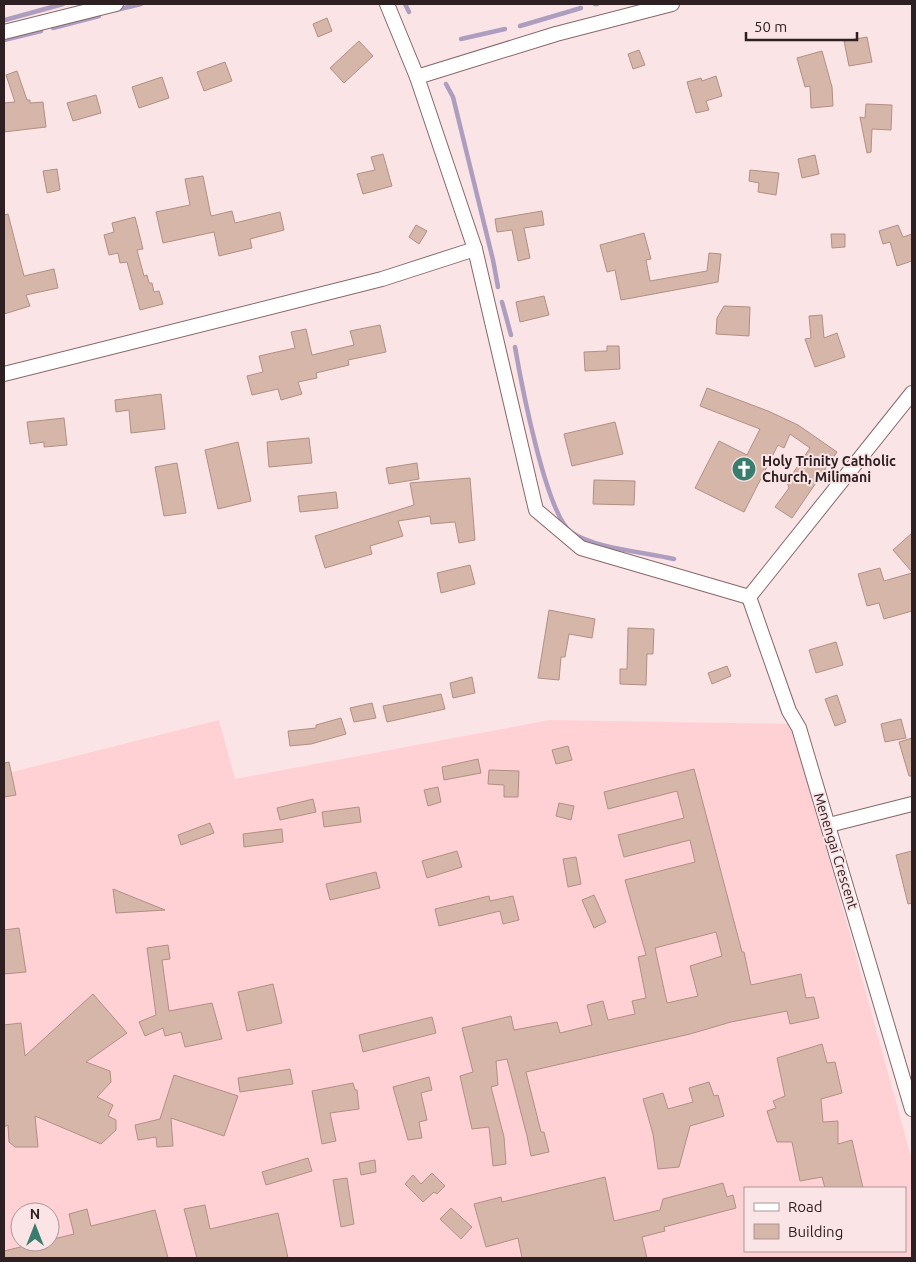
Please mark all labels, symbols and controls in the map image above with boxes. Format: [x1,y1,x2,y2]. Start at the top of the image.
scale bar [746,10,857,42]
text: 50 m [754,18,787,35]
place label: Holy Trinity Catholic Church, Milimani [762,453,896,485]
church icon: Holy Trinity Catholic Church, Milimani [731,456,757,482]
street label: Menengai Crescent [811,791,861,912]
legend [744,1187,906,1252]
text: Road [788,1198,823,1215]
north arrow [10,1202,60,1252]
text: N [30,1206,40,1222]
text: Building [788,1223,843,1240]

